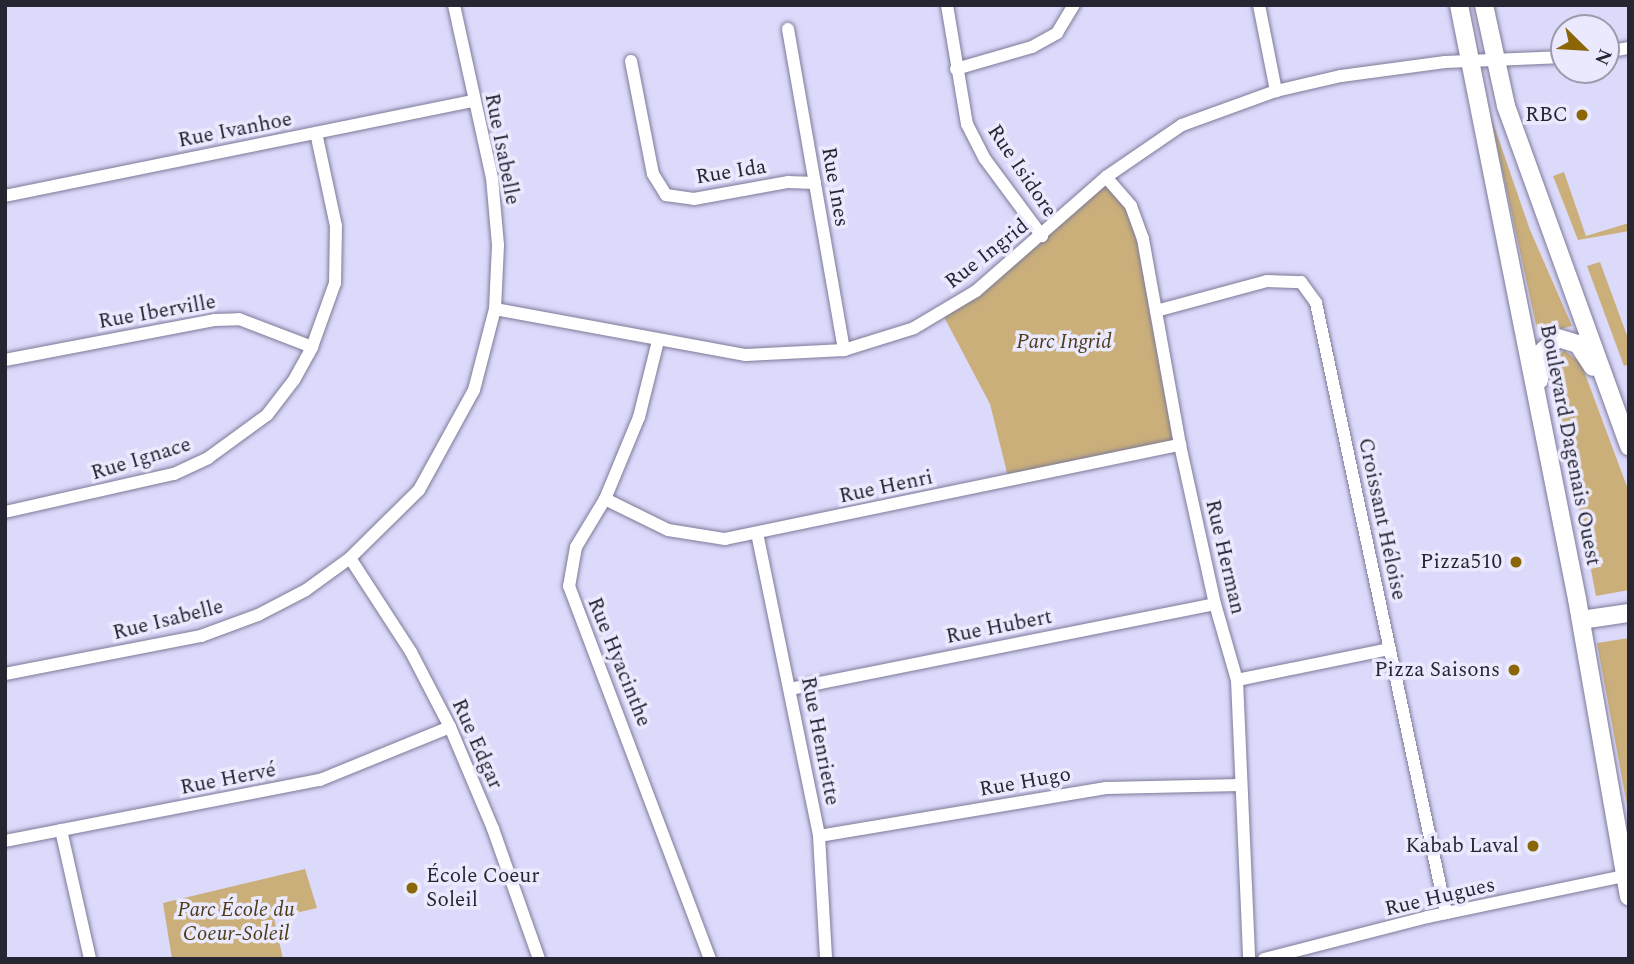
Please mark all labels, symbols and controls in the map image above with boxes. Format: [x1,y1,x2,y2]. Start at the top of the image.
north arrow [1550,14,1620,84]
text: N [1586,44,1619,70]
street label: Rue Isabelle [479,91,525,207]
place label: RBC [1525,102,1568,128]
street label: Rue Ivanhoe [176,107,294,153]
marker: RBC [1574,107,1590,123]
street label: Rue Isidore [982,120,1062,222]
street label: Rue Ines [816,145,854,229]
street label: Rue Ida [694,154,768,190]
street label: Rue Ingrid [940,214,1034,294]
street label: Rue Iberville [96,289,218,335]
street label: Boulevard Dagenais Ouest [1534,322,1606,568]
park label: Parc Ingrid [1016,329,1112,355]
street label: Rue Ignace [88,432,194,486]
street label: Croissant Héloise [1353,436,1411,602]
street label: Rue Henri [837,465,935,509]
street label: Rue Herman [1200,497,1250,617]
place label: Pizza510 [1420,549,1502,575]
marker: Pizza510 [1508,554,1524,570]
street label: Rue Isabelle [110,594,226,646]
street label: Rue Hyacinthe [582,594,656,730]
street label: Rue Hubert [944,604,1054,650]
place label: Pizza Saisons [1374,657,1500,683]
marker: Pizza Saisons [1506,662,1522,678]
street label: Rue Henriette [795,675,845,807]
street label: Rue Edgar [446,695,508,793]
street label: Rue Hervé [178,757,278,801]
street label: Rue Hugo [977,762,1073,802]
place label: Kabab Laval [1405,833,1519,859]
marker: Kabab Laval [1525,838,1541,854]
place label: École Coeur Soleil [426,863,540,913]
street label: Rue Hugues [1382,872,1498,922]
marker: École Coeur Soleil [404,880,420,896]
park label: Parc École du Coeur-Soleil [177,897,295,947]

